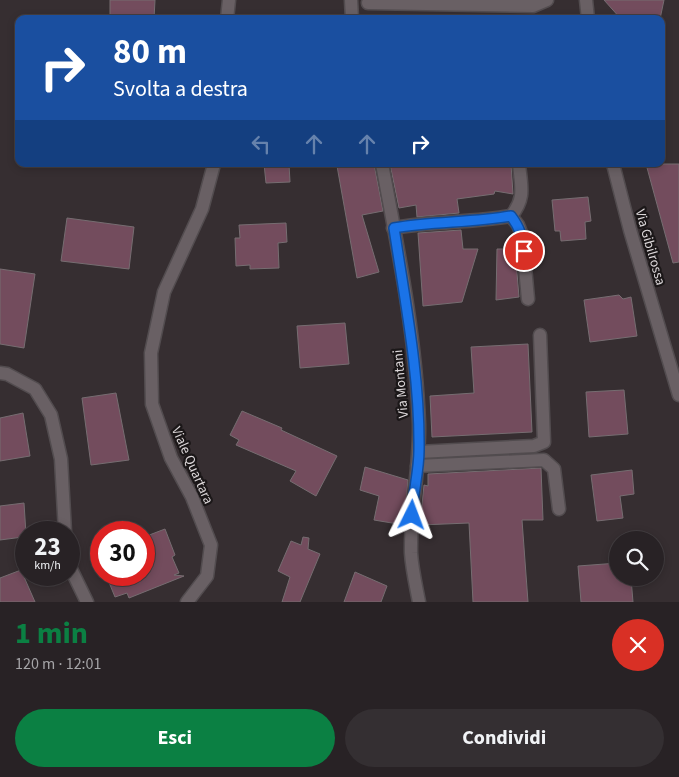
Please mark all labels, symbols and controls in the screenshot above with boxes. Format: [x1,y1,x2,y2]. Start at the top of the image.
text: 80 m [113,27,187,77]
icon: right [30,35,95,100]
text: Svolta a destra [113,73,248,105]
icon: left [247,130,275,158]
icon: ahead [300,130,328,158]
icon: ahead [353,130,381,158]
icon: right [406,130,434,158]
street label: Via Gibilrossa [630,207,670,288]
pin [503,230,545,272]
icon: arrive [510,237,538,265]
street label: Via Montani [388,349,414,419]
street label: Viale Quartara [166,423,218,507]
position arrow [385,488,437,540]
speed limit sign: 30 [90,521,155,586]
text: 23 [34,529,61,565]
map controls [609,531,664,586]
button: search [609,531,664,586]
text: km/h [34,557,61,574]
text: 1 min [15,612,88,655]
button: close [612,619,664,671]
text: 120 m · 12:01 [15,653,102,675]
button: Esci [15,709,335,767]
button: Condividi [345,709,664,767]

